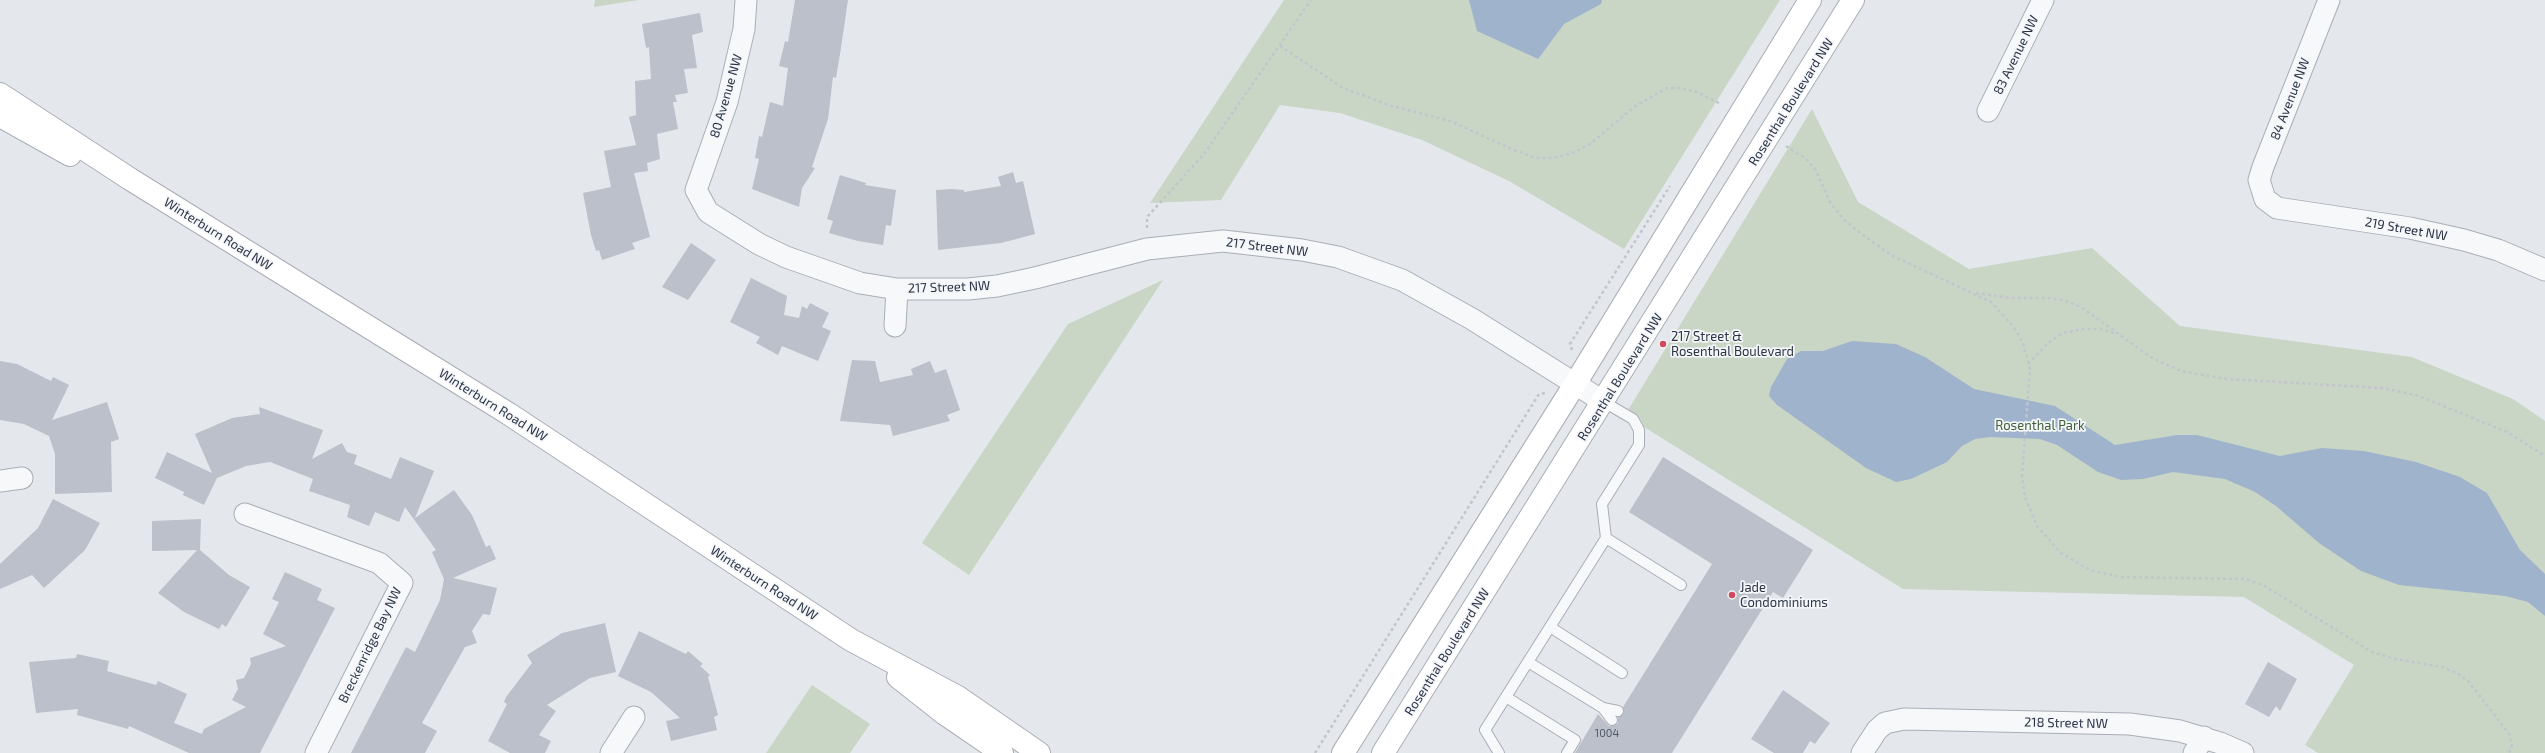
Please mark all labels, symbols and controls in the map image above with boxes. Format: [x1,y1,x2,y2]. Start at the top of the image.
street label: 83 Avenue NW [1990,13,2042,97]
street label: Rosenthal Boulevard NW [1745,35,1837,169]
street label: 80 Avenue NW [707,52,745,140]
street label: 84 Avenue NW [2267,56,2313,142]
street label: Winterburn Road NW [161,194,275,274]
street label: 219 Street NW [2364,214,2448,244]
street label: 217 Street NW [1225,234,1309,260]
street label: 217 Street NW [907,278,991,296]
street label: Rosenthal Boulevard NW [1574,310,1666,444]
place label: 217 Street & Rosenthal Boulevard [1671,329,1794,360]
marker: 217 Street & Rosenthal Boulevard [1658,339,1668,349]
street label: Winterburn Road NW [436,365,550,445]
park label: Rosenthal Park [1995,418,2085,434]
street label: Winterburn Road NW [707,542,821,624]
place label: Jade Condominiums [1740,580,1828,611]
street label: Breckenridge Bay NW [335,585,405,705]
street label: Rosenthal Boulevard NW [1401,585,1493,719]
marker: Jade Condominiums [1727,590,1737,600]
street label: 218 Street NW [2024,714,2108,732]
house number: 1004 [1595,726,1619,740]

